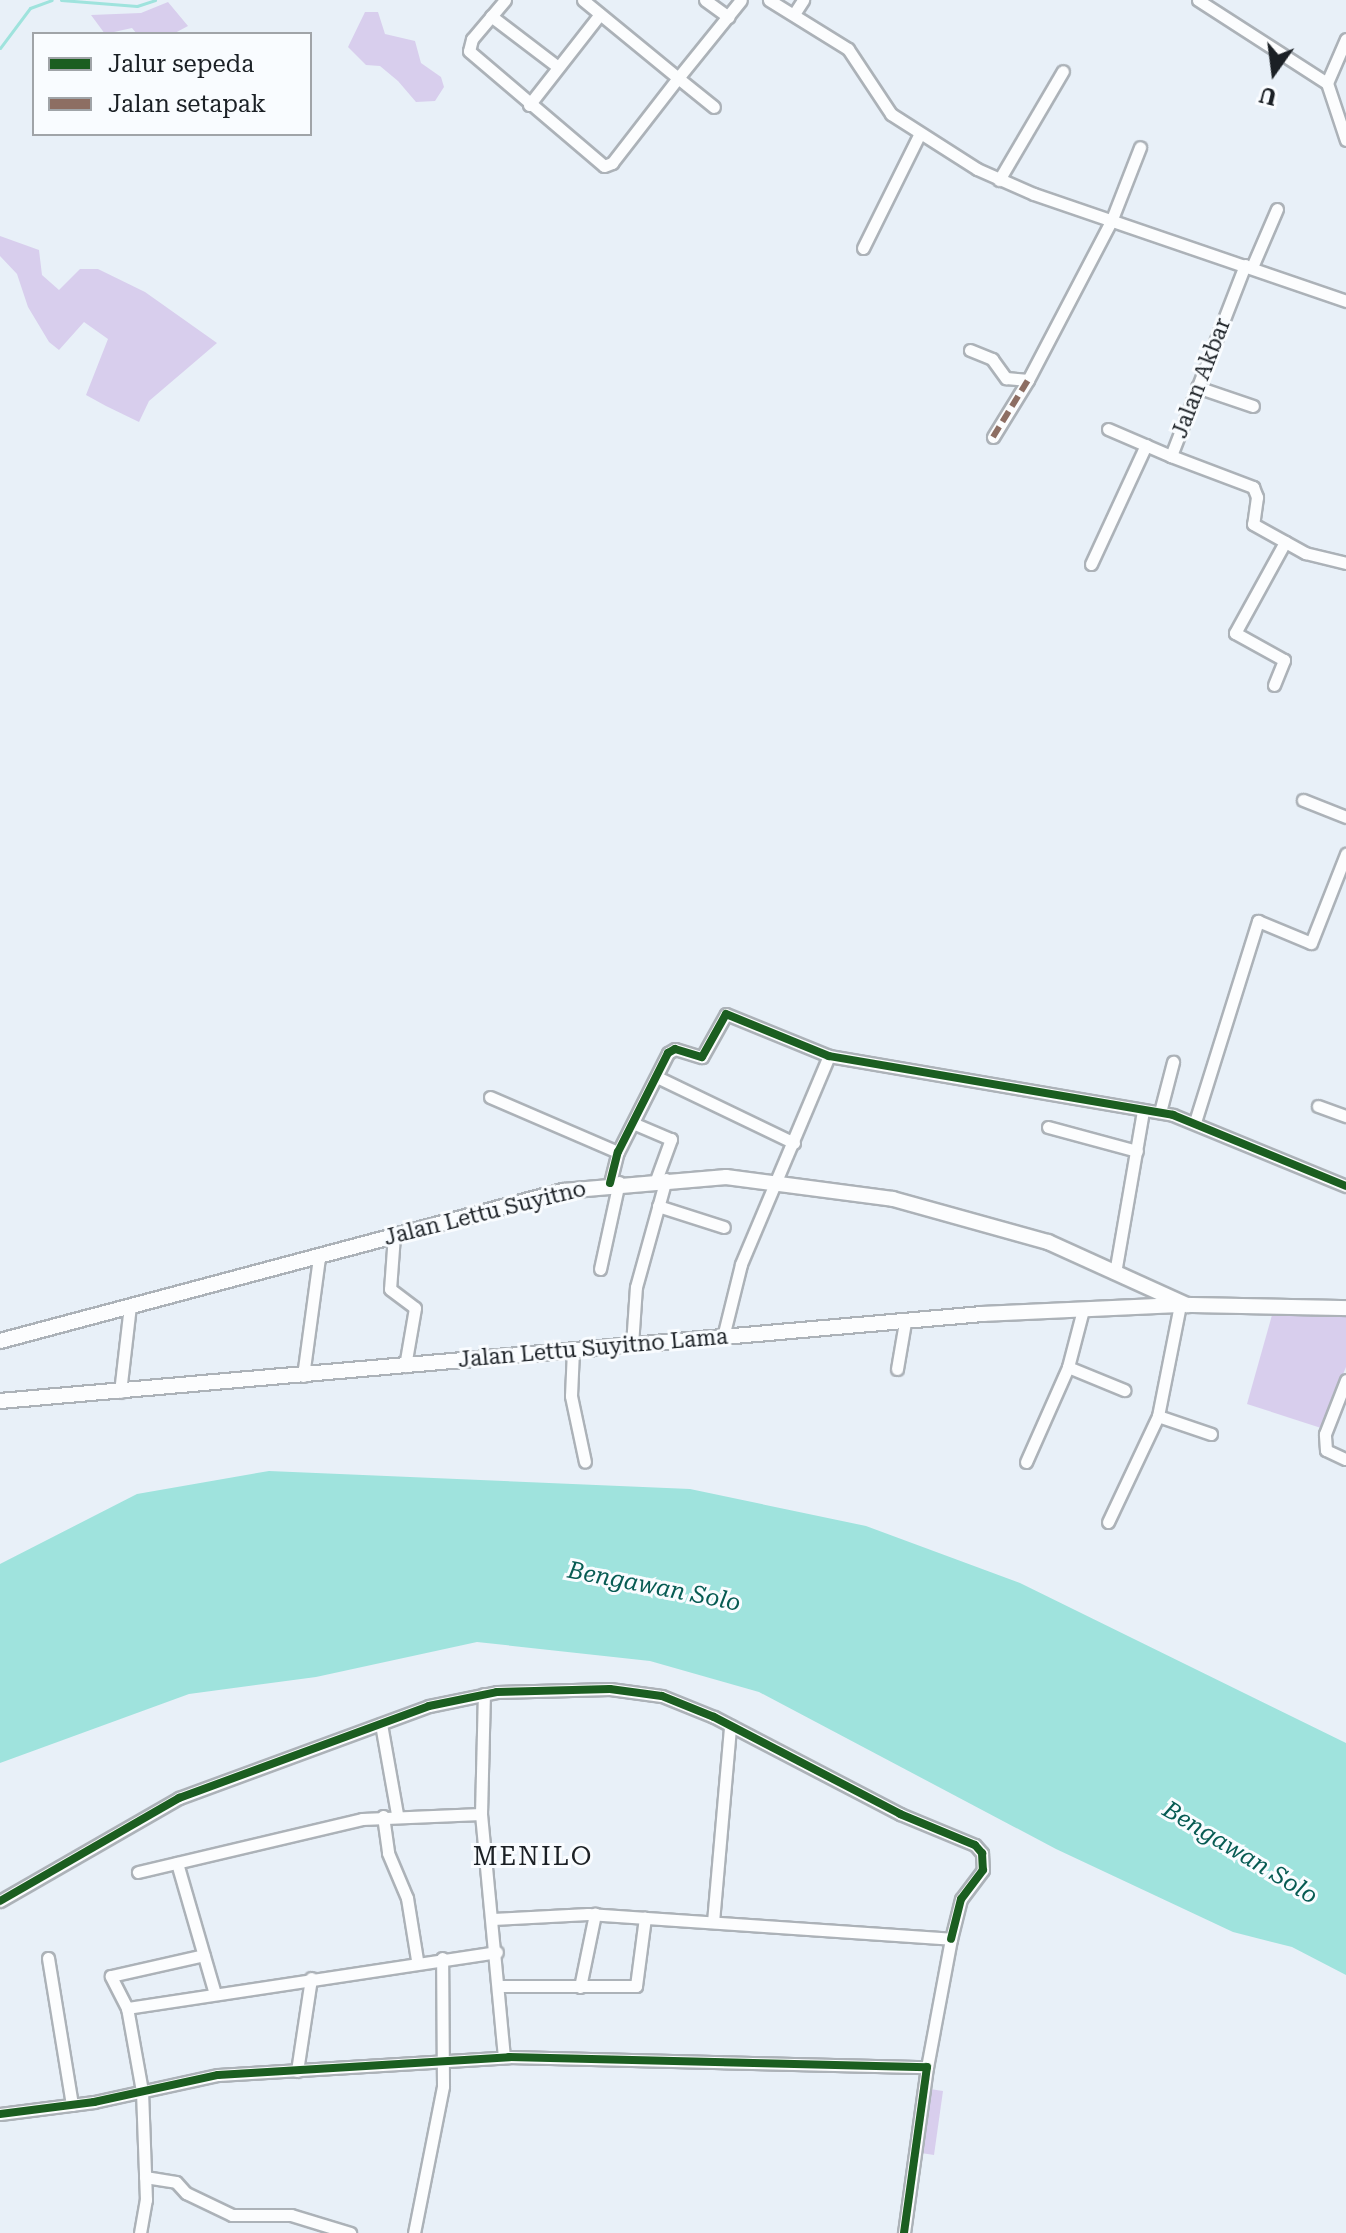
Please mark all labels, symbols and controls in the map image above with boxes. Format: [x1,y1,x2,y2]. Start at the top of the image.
legend [32,32,312,136]
north arrow [1234,32,1314,112]
text: Jalur sepeda [108,50,254,78]
text: U [1257,82,1279,110]
text: Jalan setapak [108,90,266,118]
street label: Jalan Akbar [1166,314,1236,442]
street label: Jalan Lettu Suyitno [381,1175,589,1251]
street label: Jalan Lettu Suyitno Lama [457,1323,729,1373]
water label: Bengawan Solo [565,1556,743,1618]
water label: Bengawan Solo [1157,1795,1323,1911]
district label: MENILO [473,1841,593,1873]

